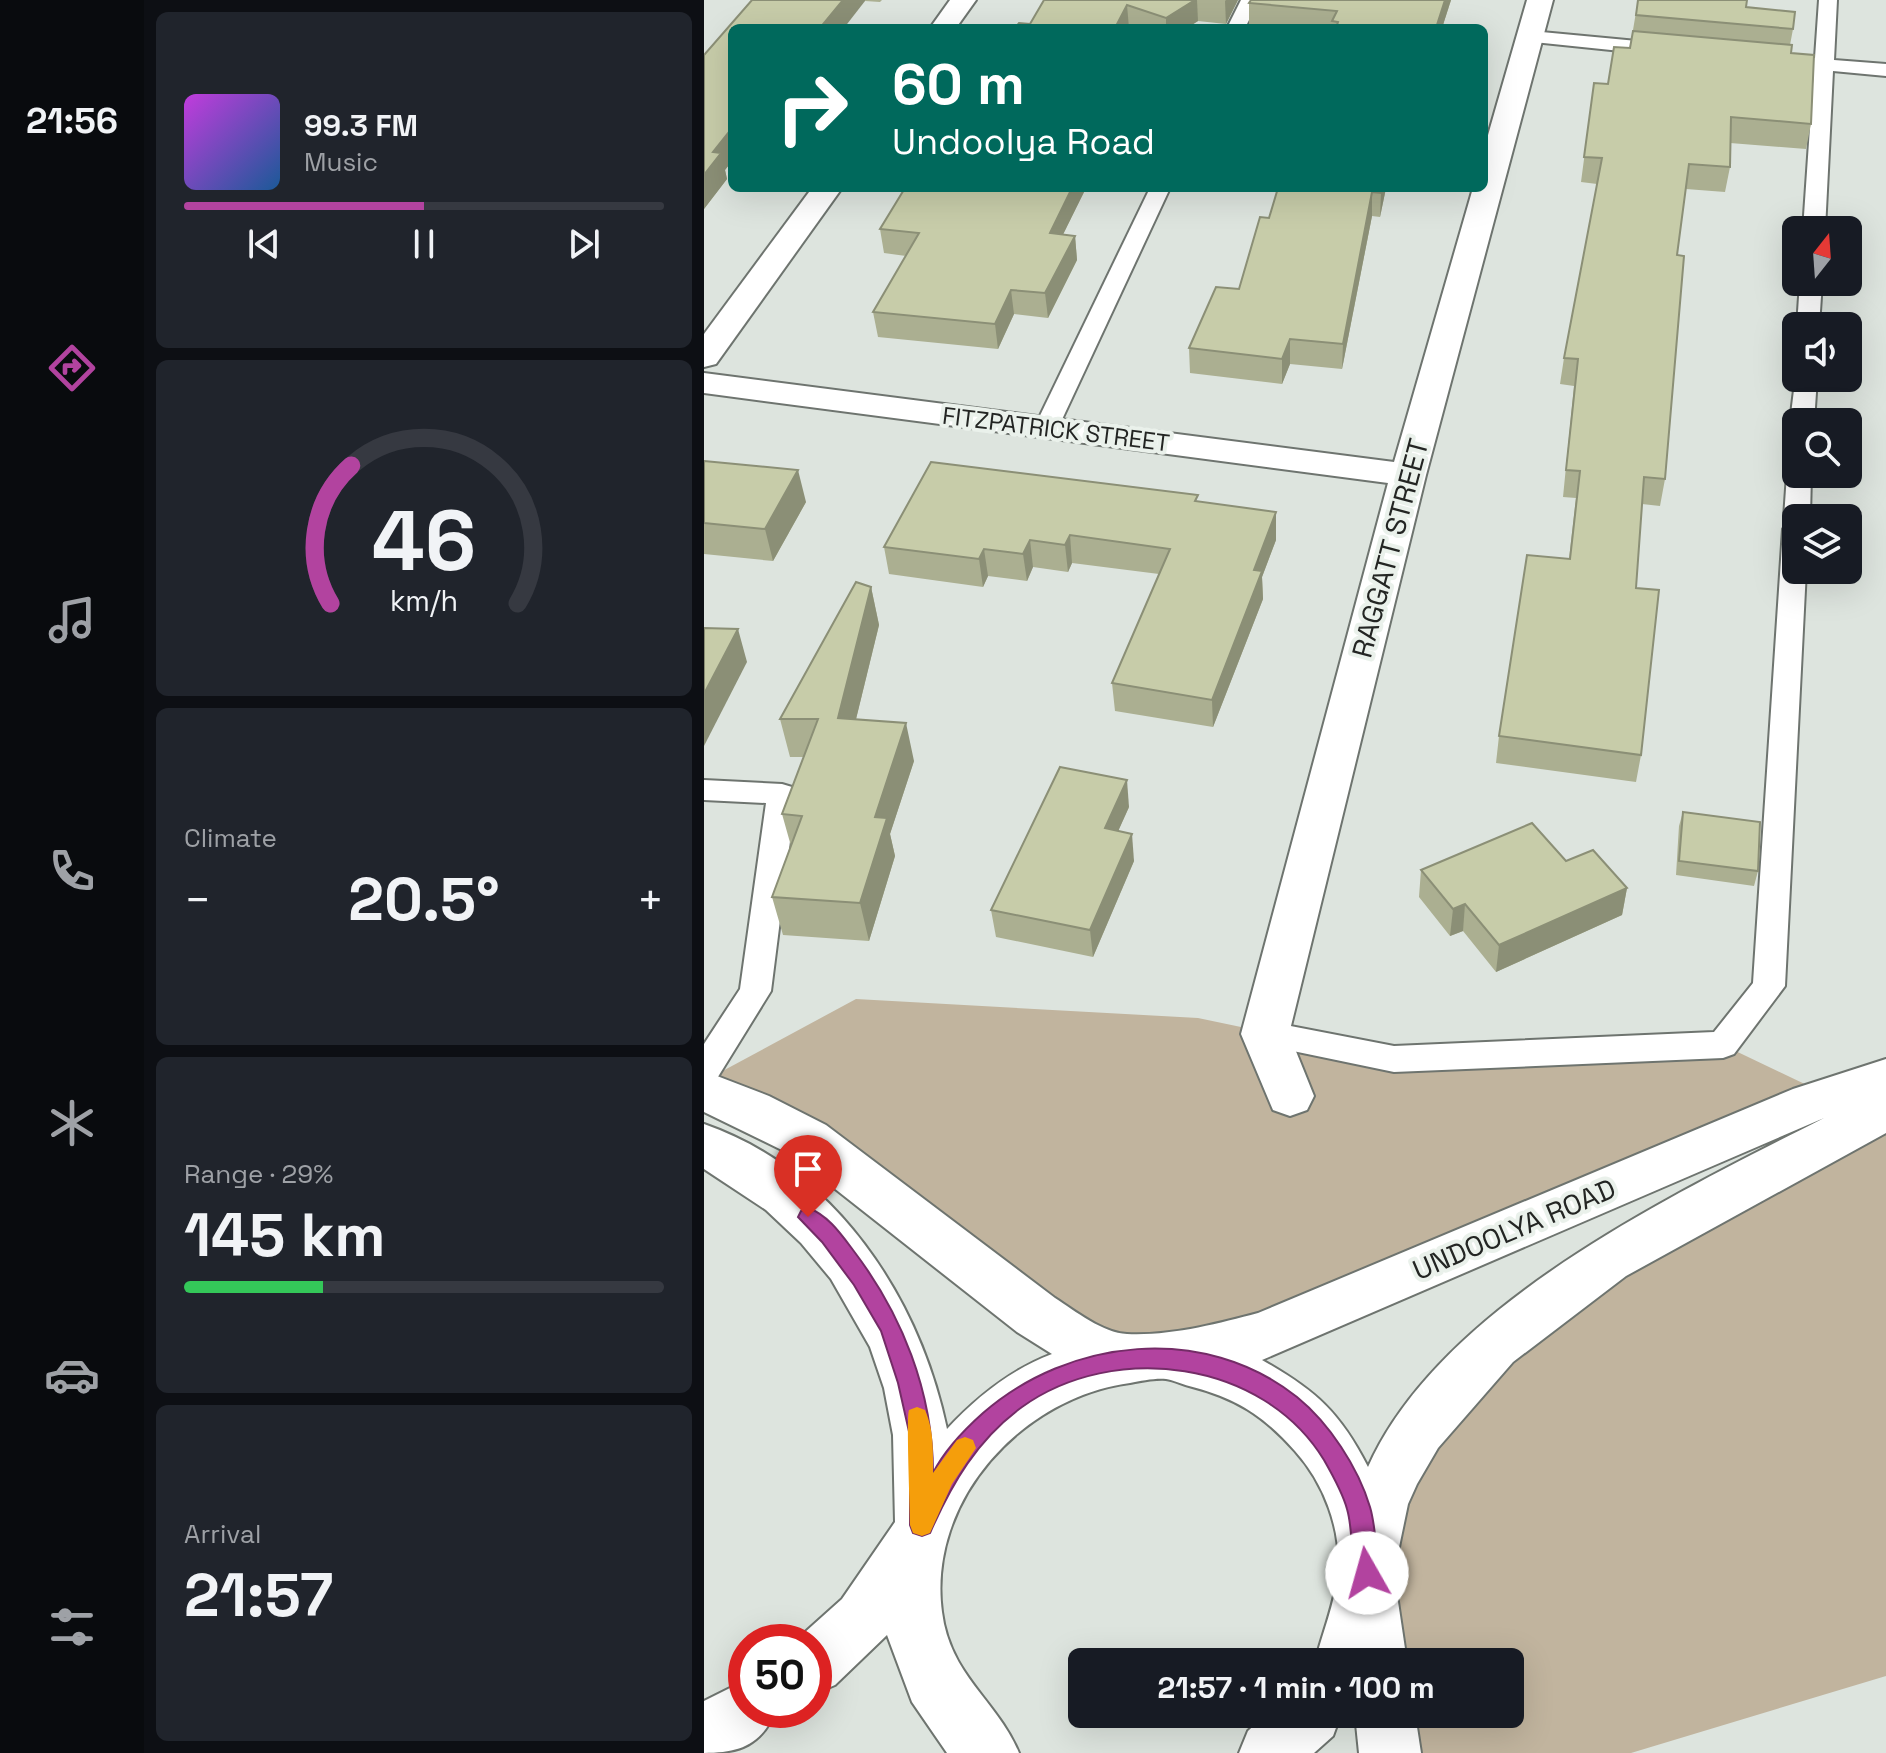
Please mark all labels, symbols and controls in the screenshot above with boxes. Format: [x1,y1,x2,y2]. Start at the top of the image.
text: 60 m [892,49,1025,120]
icon: right [760,56,864,160]
text: 21:56 [26,98,118,144]
text: 99.3 FM [304,106,418,145]
text: Undoolya Road [892,119,1155,165]
text: Music [304,145,378,179]
north arrow [1782,216,1862,296]
map controls [1782,216,1862,584]
icon: previous [242,222,286,266]
icon: pause [402,222,446,266]
icon: next [562,222,606,266]
button: sound [1782,312,1862,392]
icon: directions [44,340,100,396]
street label: FITZPATRICK STREET [941,400,1171,458]
button: search [1782,408,1862,488]
street label: RAGGATT STREET [1343,434,1437,662]
text: 46 [372,488,476,594]
button: layers [1782,504,1862,584]
text: km/h [390,583,458,619]
icon: music [44,592,100,648]
text: Climate [184,821,277,855]
icon: phone [44,843,100,899]
text: 20.5° [348,861,500,938]
text: − [184,872,211,928]
text: + [637,872,664,928]
icon: climate [44,1095,100,1151]
pin [774,1135,842,1217]
icon: arrive [786,1147,830,1191]
text: Range · 29% [184,1157,333,1191]
street label: UNDOOLYA ROAD [1407,1170,1621,1288]
text: 145 km [184,1197,386,1274]
icon: car [44,1347,100,1403]
text: Arrival [184,1517,261,1551]
position arrow [1325,1531,1409,1615]
text: 21:57 [184,1557,333,1634]
icon: filters [44,1599,100,1655]
speed limit sign: 50 [728,1624,832,1728]
text: 21:57 · 1 min · 100 m [1157,1668,1435,1707]

